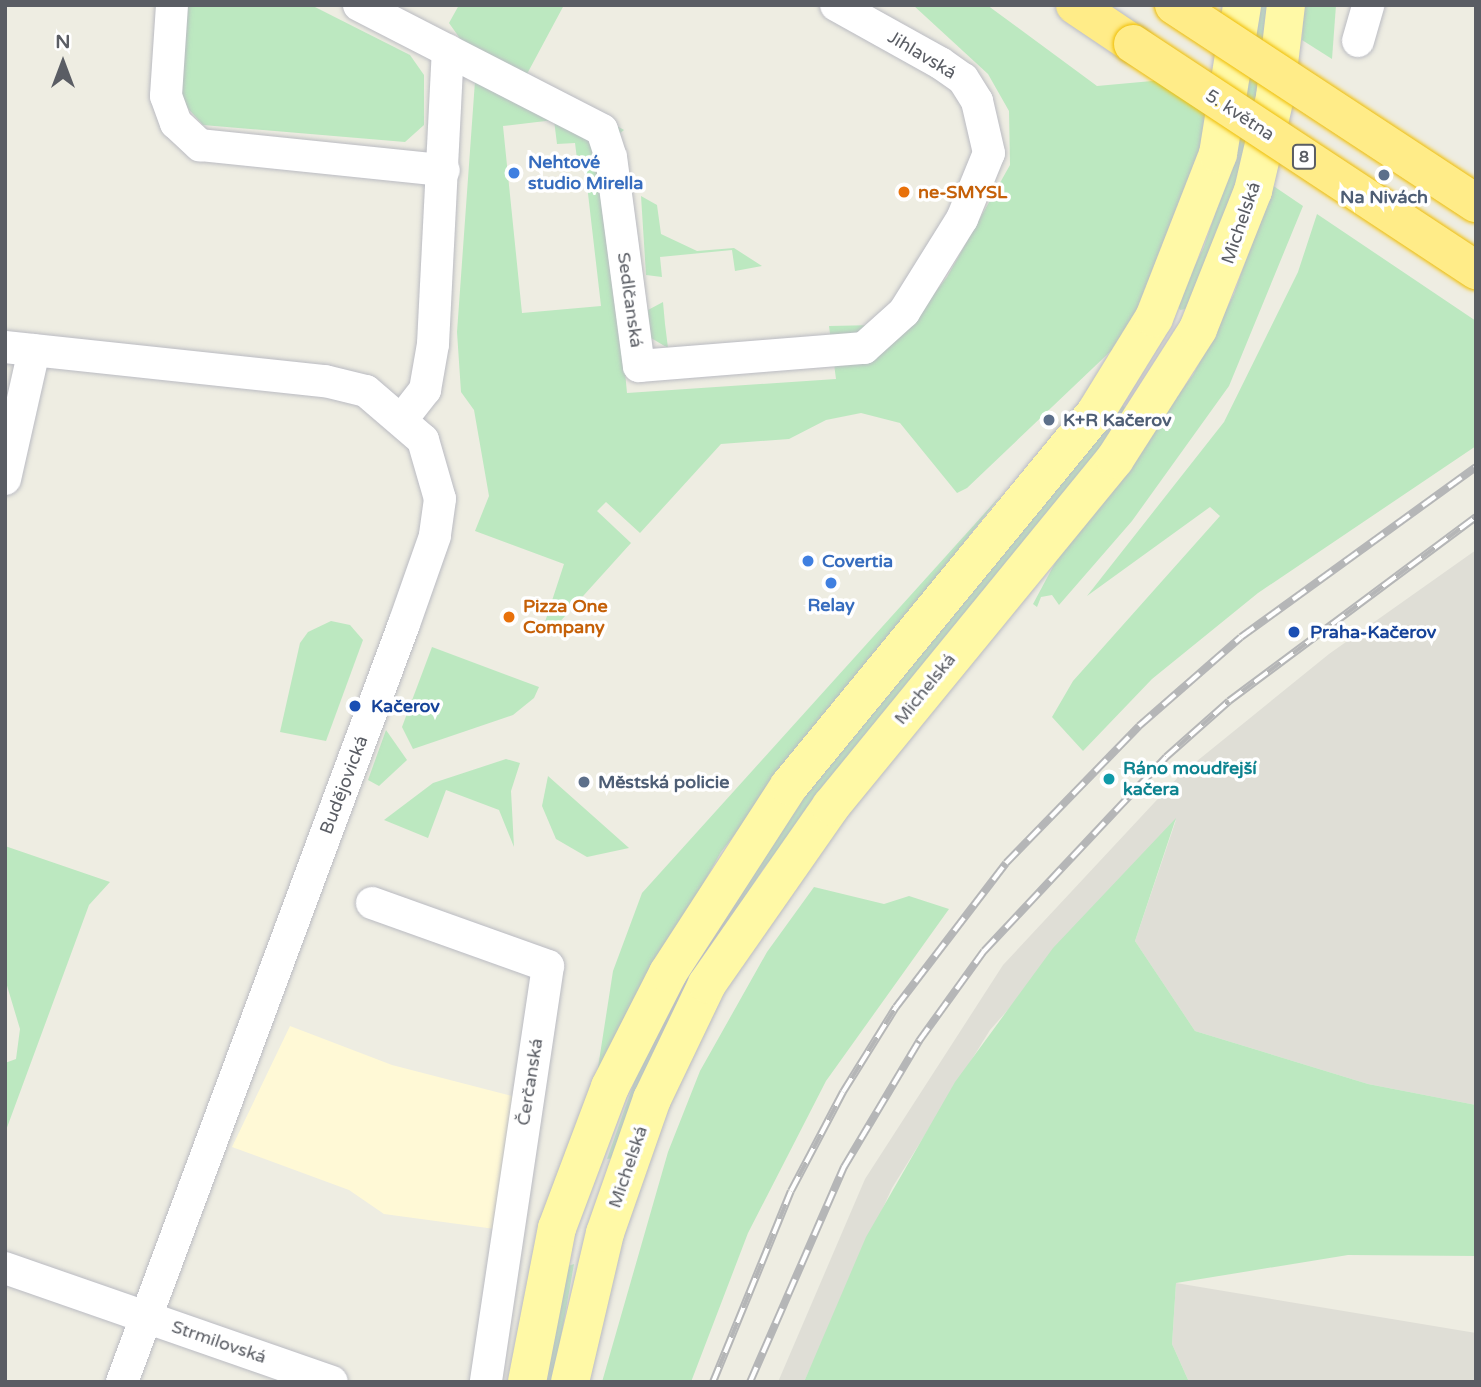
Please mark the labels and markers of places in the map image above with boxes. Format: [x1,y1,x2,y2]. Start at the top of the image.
place label: Nehtové studio Mirella [528,152,643,194]
marker: Nehtové studio Mirella [506,165,522,181]
marker: Na Nivách [1376,167,1392,183]
place label: ne-SMYSL [918,181,1007,203]
marker: ne-SMYSL [896,184,912,200]
place label: Na Nivách [1340,186,1428,208]
place label: K+R Kačerov [1063,409,1172,431]
marker: K+R Kačerov [1041,412,1057,428]
place label: Covertia [822,550,893,572]
marker: Covertia [800,553,816,569]
marker: Relay [823,575,839,591]
place label: Relay [807,594,855,616]
place label: Pizza One Company [523,596,608,638]
marker: Pizza One Company [501,609,517,625]
place label: Praha-Kačerov [1310,621,1436,643]
marker: Praha-Kačerov [1284,622,1304,642]
place label: Kačerov [371,695,440,717]
marker: Kačerov [345,696,365,716]
place label: Ráno moudřejší kačera [1123,758,1257,800]
place label: Městská policie [598,771,729,793]
marker: Ráno moudřejší kačera [1101,771,1117,787]
marker: Městská policie [576,774,592,790]

